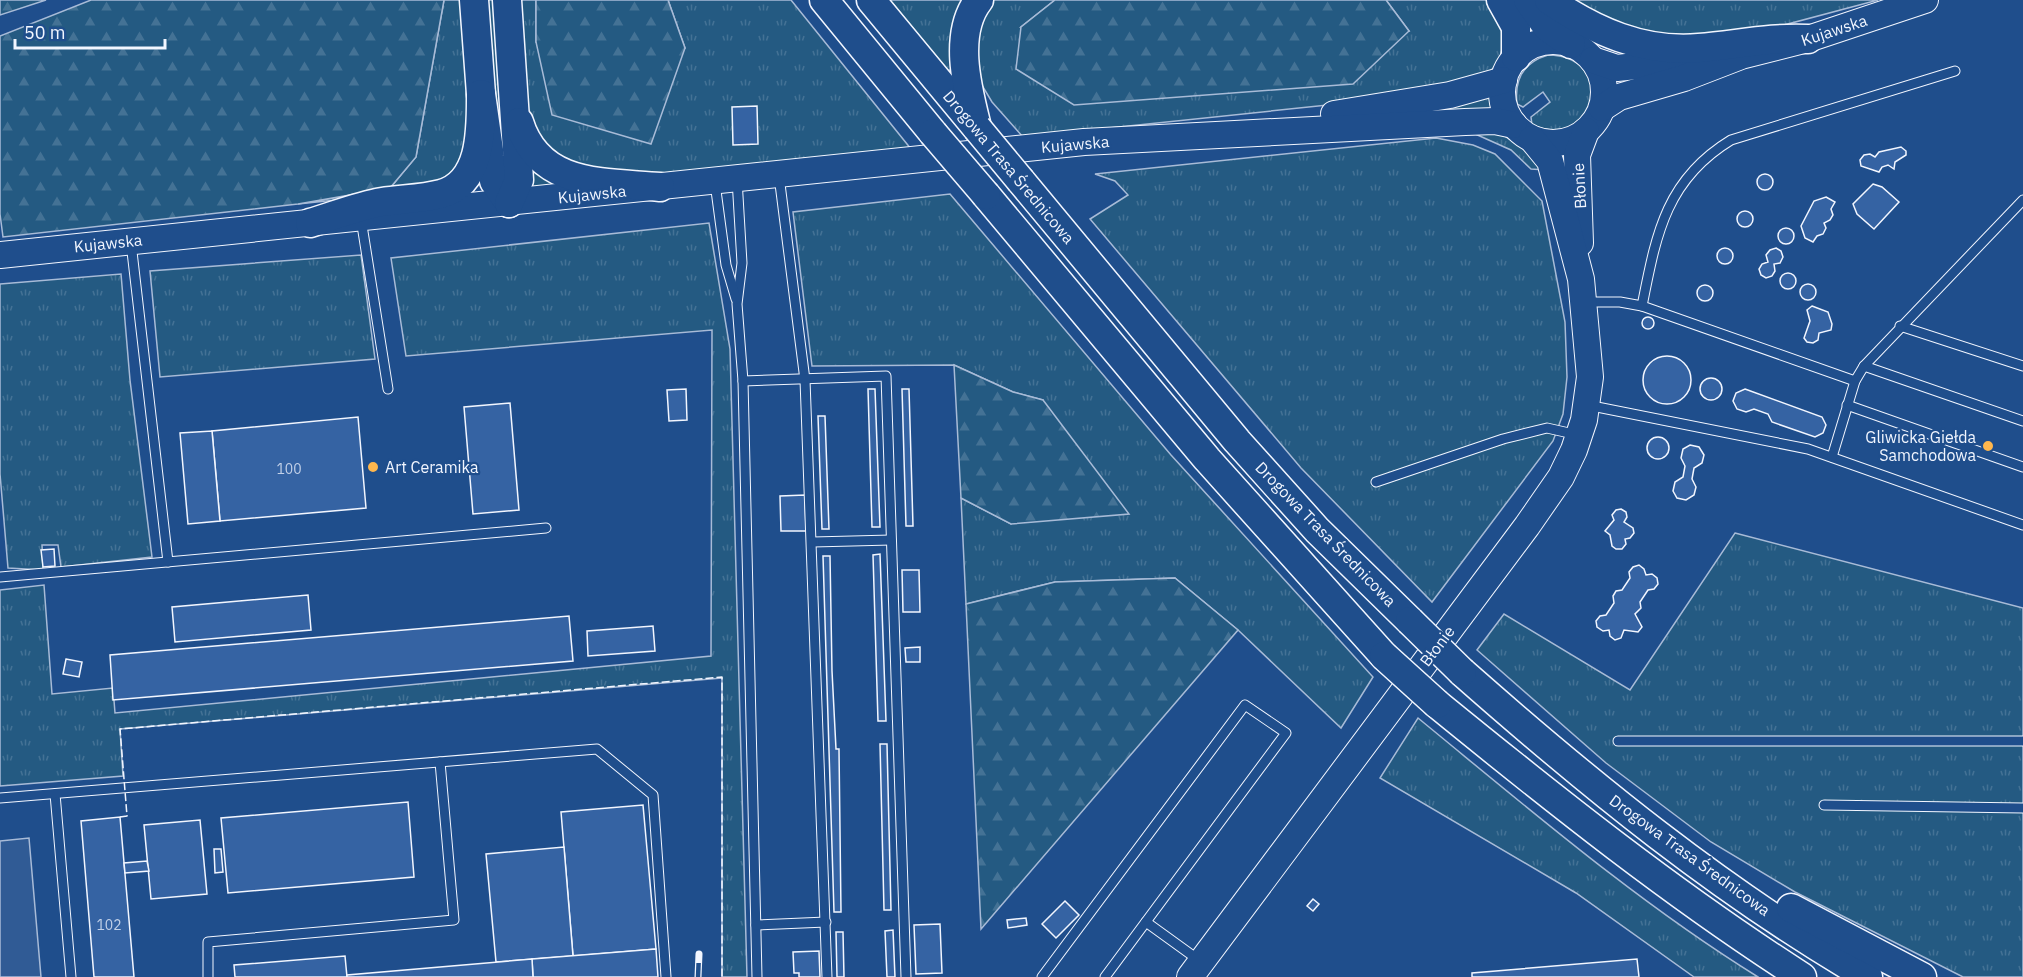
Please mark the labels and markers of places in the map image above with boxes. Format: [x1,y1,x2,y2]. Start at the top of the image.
place label: Gliwicka Giełda Samchodowa [1865,427,1976,465]
marker: Gliwicka Giełda Samchodowa [1981,439,1995,453]
place label: Art Ceramika [385,457,479,477]
marker: Art Ceramika [366,460,380,474]

